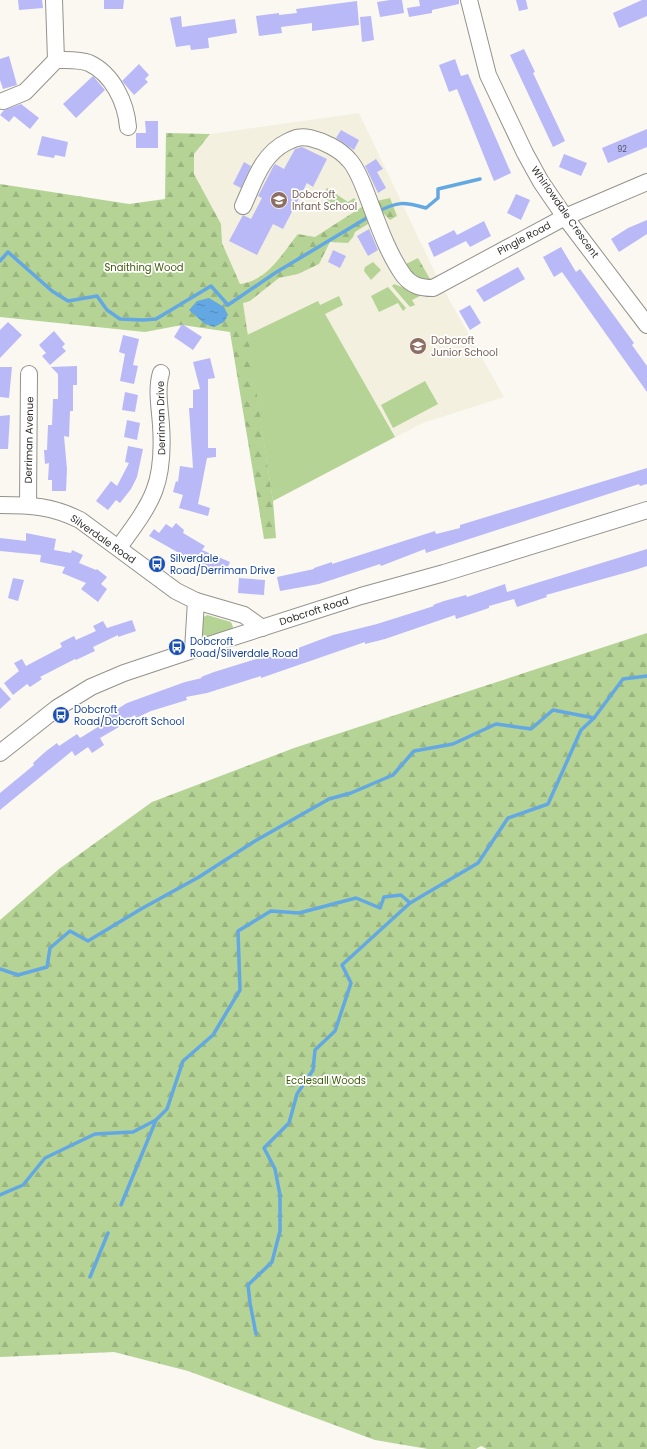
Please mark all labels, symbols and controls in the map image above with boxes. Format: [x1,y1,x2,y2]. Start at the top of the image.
house number: 92 [617,144,627,155]
street label: Whirlowdale Crescent [527,163,603,261]
place label: Dobcroft Infant School [292,187,357,214]
school or university icon: Dobcroft Infant School [269,190,289,210]
street label: Pingle Road [495,218,553,258]
park label: Snaithing Wood [104,260,184,275]
place label: Dobcroft Junior School [431,333,498,360]
school or university icon: Dobcroft Junior School [408,336,428,356]
street label: Derriman Drive [153,381,169,455]
street label: Derriman Avenue [21,396,37,484]
street label: Silverdale Road [67,511,139,567]
place label: Silverdale Road/Derriman Drive [170,551,275,578]
bus stop icon: Silverdale Road/Derriman Drive [147,554,167,574]
street label: Dobcroft Road [277,593,351,629]
place label: Dobcroft Road/Silverdale Road [190,634,298,661]
bus stop icon: Dobcroft Road/Silverdale Road [167,637,187,657]
place label: Dobcroft Road/Dobcroft School [74,702,184,729]
bus stop icon: Dobcroft Road/Dobcroft School [51,705,71,725]
park label: Ecclesall Woods [286,1073,366,1088]

